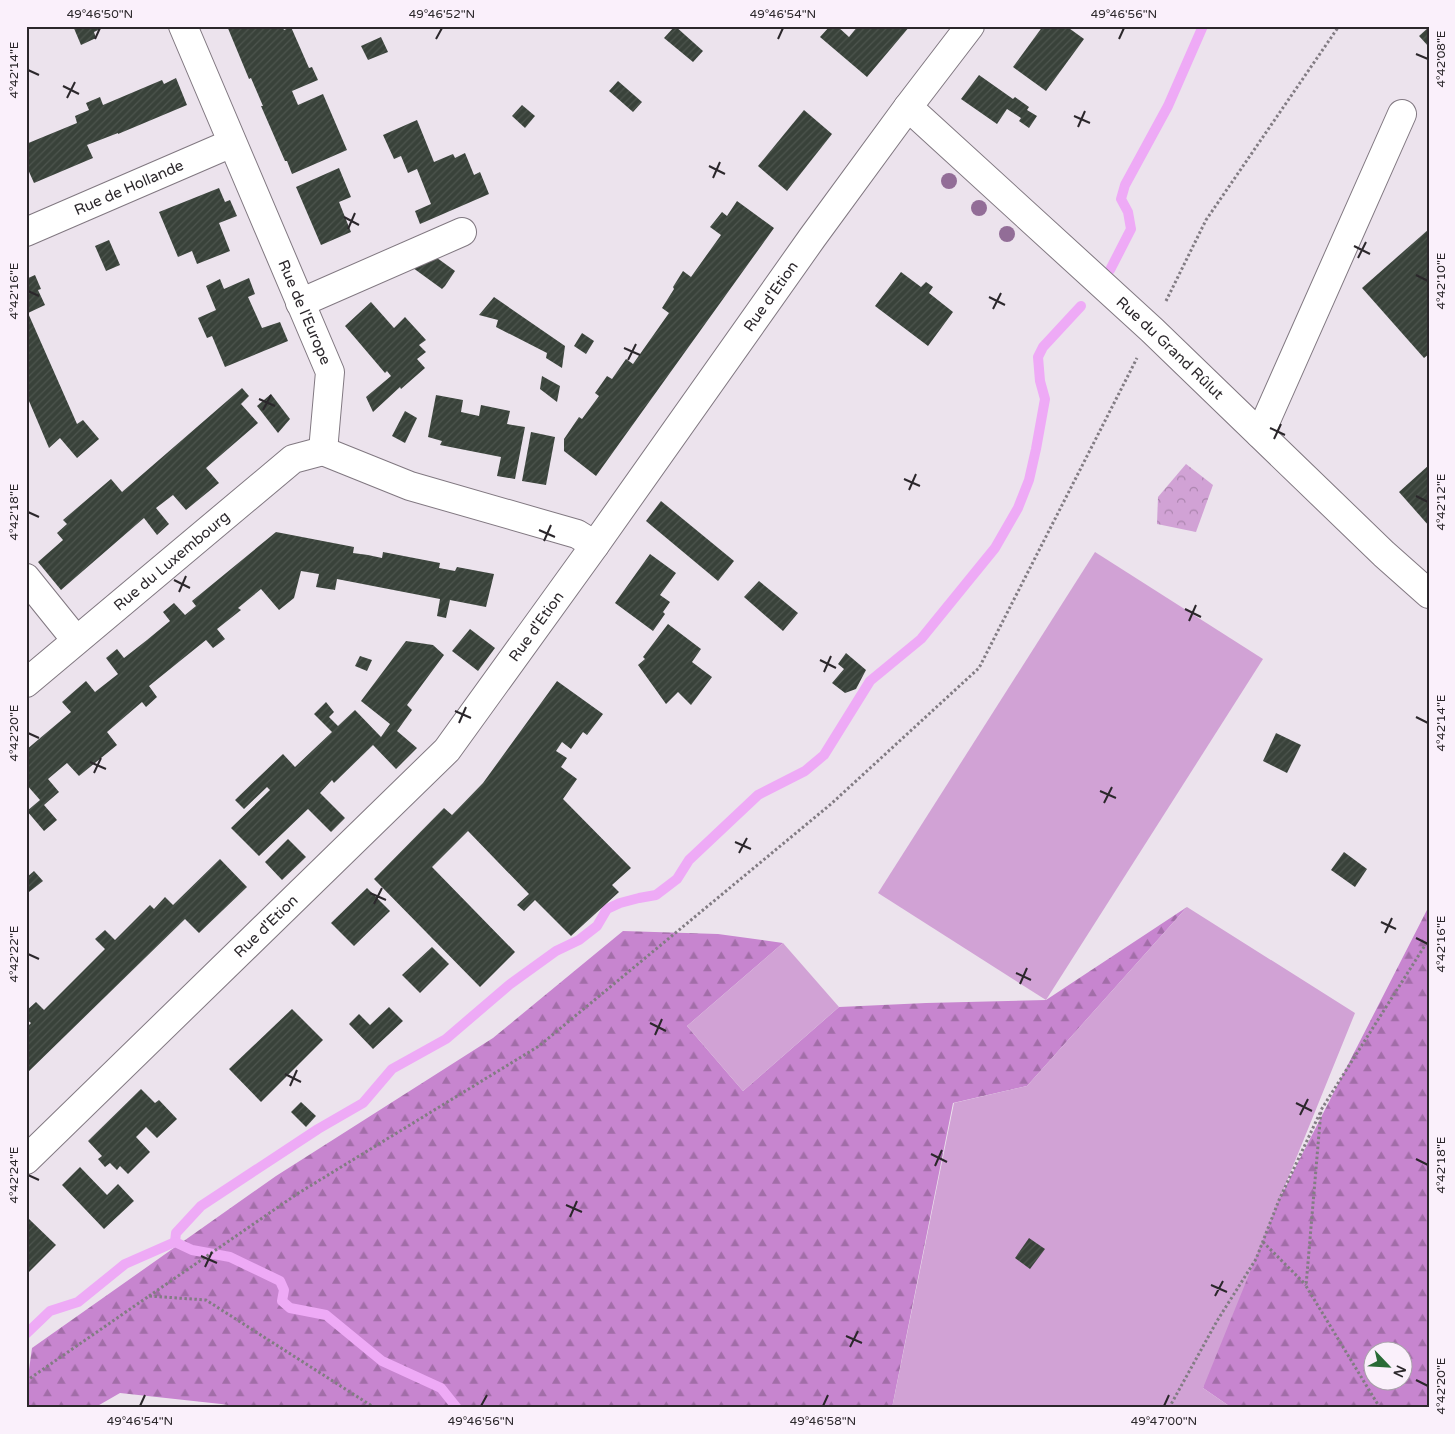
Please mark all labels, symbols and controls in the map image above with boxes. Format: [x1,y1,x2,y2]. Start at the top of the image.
text: 49°46'50"N [67,7,133,21]
text: 49°46'52"N [409,7,475,21]
text: 49°46'54"N [750,7,816,21]
text: 49°46'56"N [1091,7,1157,21]
text: 4°42'08"E [1434,30,1448,88]
text: 4°42'14"E [7,41,21,99]
street label: Rue de Hollande [71,156,186,219]
text: 4°42'10"E [1434,252,1448,310]
street label: Rue de l'Europe [274,257,335,367]
street label: Rue d'Etion [740,258,802,335]
text: 4°42'16"E [7,262,21,320]
street label: Rue du Grand Rûlut [1113,293,1228,403]
text: 4°42'12"E [1434,473,1448,531]
text: 4°42'18"E [7,483,21,541]
street label: Rue du Luxembourg [110,507,233,614]
street label: Rue d'Etion [505,588,568,665]
text: 4°42'14"E [1434,694,1448,752]
text: 4°42'20"E [7,704,21,762]
street label: Rue d'Etion [230,891,302,961]
text: 4°42'16"E [1434,915,1448,973]
text: 4°42'22"E [7,925,21,983]
text: 4°42'18"E [1434,1136,1448,1194]
text: 4°42'24"E [7,1146,21,1204]
north arrow [1362,1342,1412,1392]
text: 4°42'20"E [1434,1357,1448,1415]
text: N [1389,1363,1409,1380]
text: 49°46'54"N [107,1414,173,1428]
text: 49°46'56"N [448,1414,514,1428]
text: 49°46'58"N [790,1414,856,1428]
text: 49°47'00"N [1131,1414,1197,1428]

